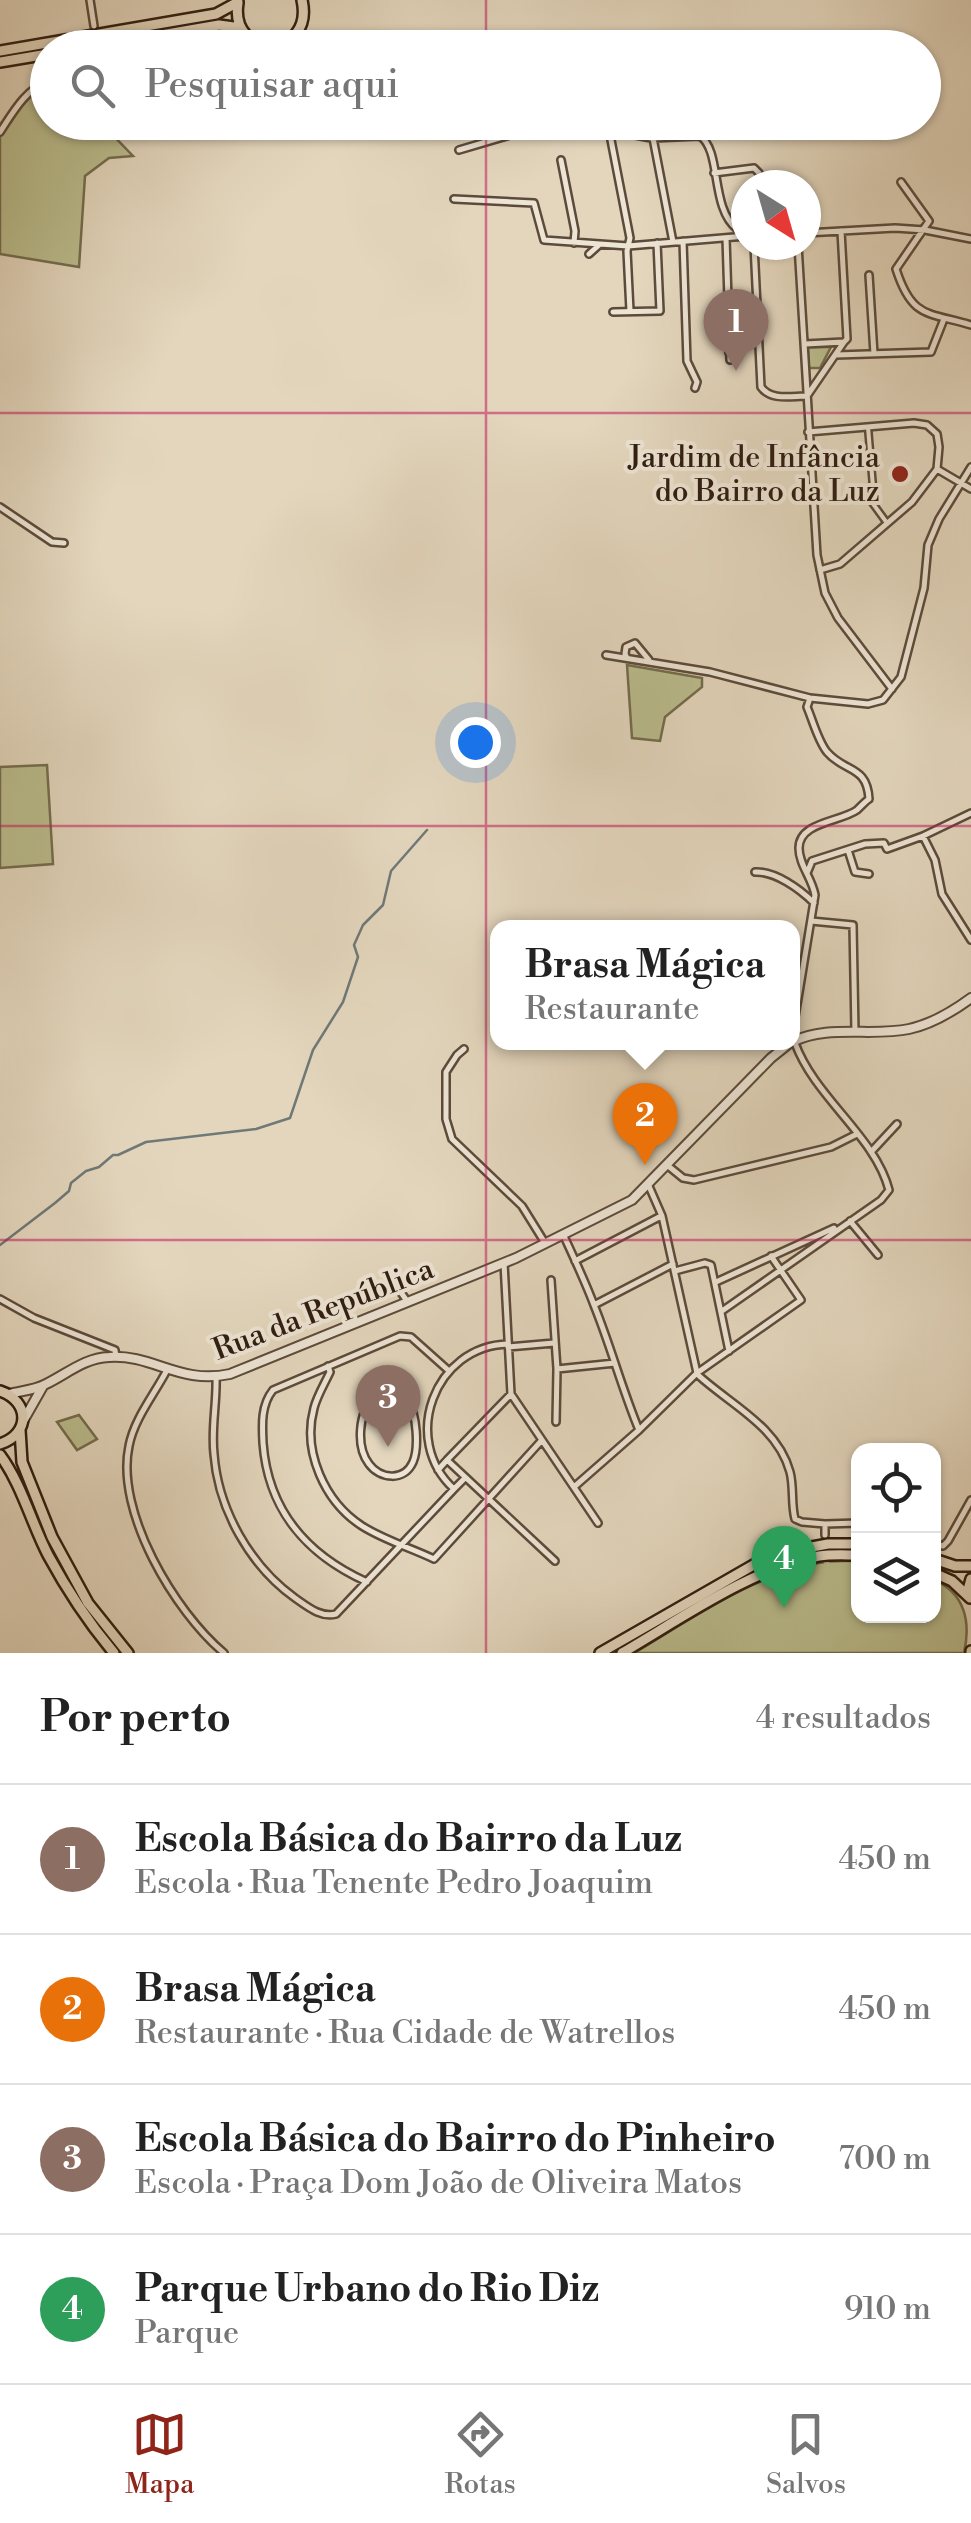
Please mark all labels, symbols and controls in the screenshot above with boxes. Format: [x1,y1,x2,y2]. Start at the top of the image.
search box [30,30,941,140]
icon: search [65,58,120,113]
text: Pesquisar aqui [145,62,399,109]
north arrow [731,170,821,260]
pin: 1 [704,288,768,371]
place label: Jardim de Infância do Bairro da Luz [627,439,881,511]
marker: Jardim de Infância do Bairro da Luz [889,463,911,485]
your location [450,717,501,768]
popup [490,920,800,1050]
text: Brasa Mágica [525,942,765,989]
text: Restaurante [525,989,699,1029]
pin: 2 [612,1082,678,1165]
street label: Rua da República [207,1250,440,1370]
pin: 3 [356,1364,420,1447]
map controls [851,1443,941,1623]
button: locate [851,1443,941,1533]
pin: 4 [752,1526,816,1608]
button: layers [851,1533,941,1623]
text: Por perto [40,1692,231,1745]
text: 4 resultados [756,1698,931,1738]
text: Escola Básica do Bairro da Luz [135,1816,682,1863]
text: 1 [65,1839,80,1879]
text: 450 m [838,1839,931,1879]
text: Escola · Rua Tenente Pedro Joaquim [135,1863,653,1903]
text: Brasa Mágica [135,1966,376,2013]
text: 2 [62,1989,83,2029]
text: 450 m [838,1989,931,2029]
text: Restaurante · Rua Cidade de Watrellos [135,2013,675,2053]
text: Escola Básica do Bairro do Pinheiro [135,2116,776,2163]
text: 3 [63,2139,82,2179]
text: 700 m [839,2139,931,2179]
text: Escola · Praça Dom João de Oliveira Matos [135,2163,742,2203]
text: Parque Urbano do Rio Diz [135,2266,599,2313]
text: 4 [62,2289,83,2329]
text: 910 m [844,2289,931,2329]
text: Parque [135,2313,239,2353]
tab: Mapa [125,2407,194,2502]
tab: Rotas [444,2407,516,2502]
tab: Salvos [766,2407,846,2502]

